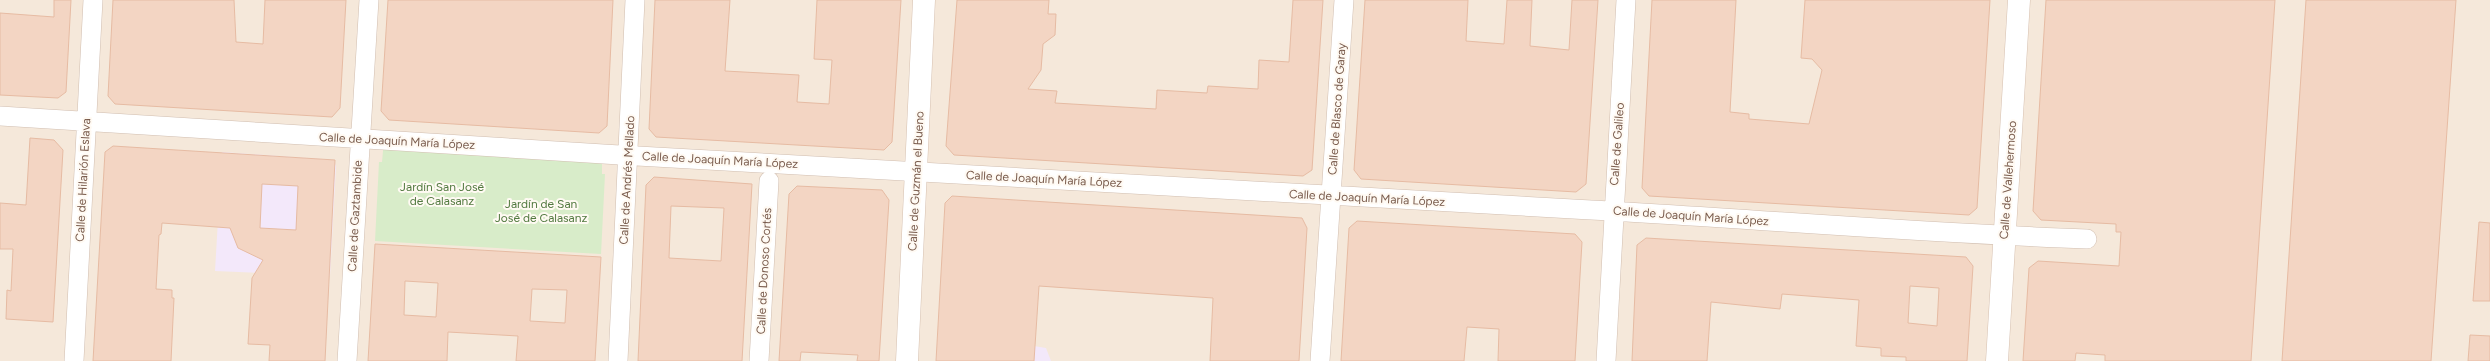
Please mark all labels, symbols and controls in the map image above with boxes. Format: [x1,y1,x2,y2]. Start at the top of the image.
street label: Calle de Blasco de Garay [1325,42,1349,176]
street label: Calle de Galileo [1607,102,1627,186]
street label: Calle de Guzmán el Bueno [905,111,927,251]
street label: Calle de Andrés Mellado [617,115,637,245]
street label: Calle de Hilarión Eslava [73,118,93,242]
street label: Calle de Vallehermoso [1997,120,2019,240]
street label: Calle de Joaquín María López [319,130,476,152]
street label: Calle de Joaquín María López [642,149,799,171]
street label: Calle de Gaztambide [345,160,365,272]
street label: Calle de Joaquín María López [966,168,1123,190]
park label: Jardín San José de Calasanz [400,180,485,208]
street label: Calle de Joaquín María López [1289,187,1446,209]
park label: Jardín de San José de Calasanz [495,197,587,225]
street label: Calle de Joaquín María López [1613,204,1770,228]
street label: Calle de Donoso Cortés [754,207,774,335]

